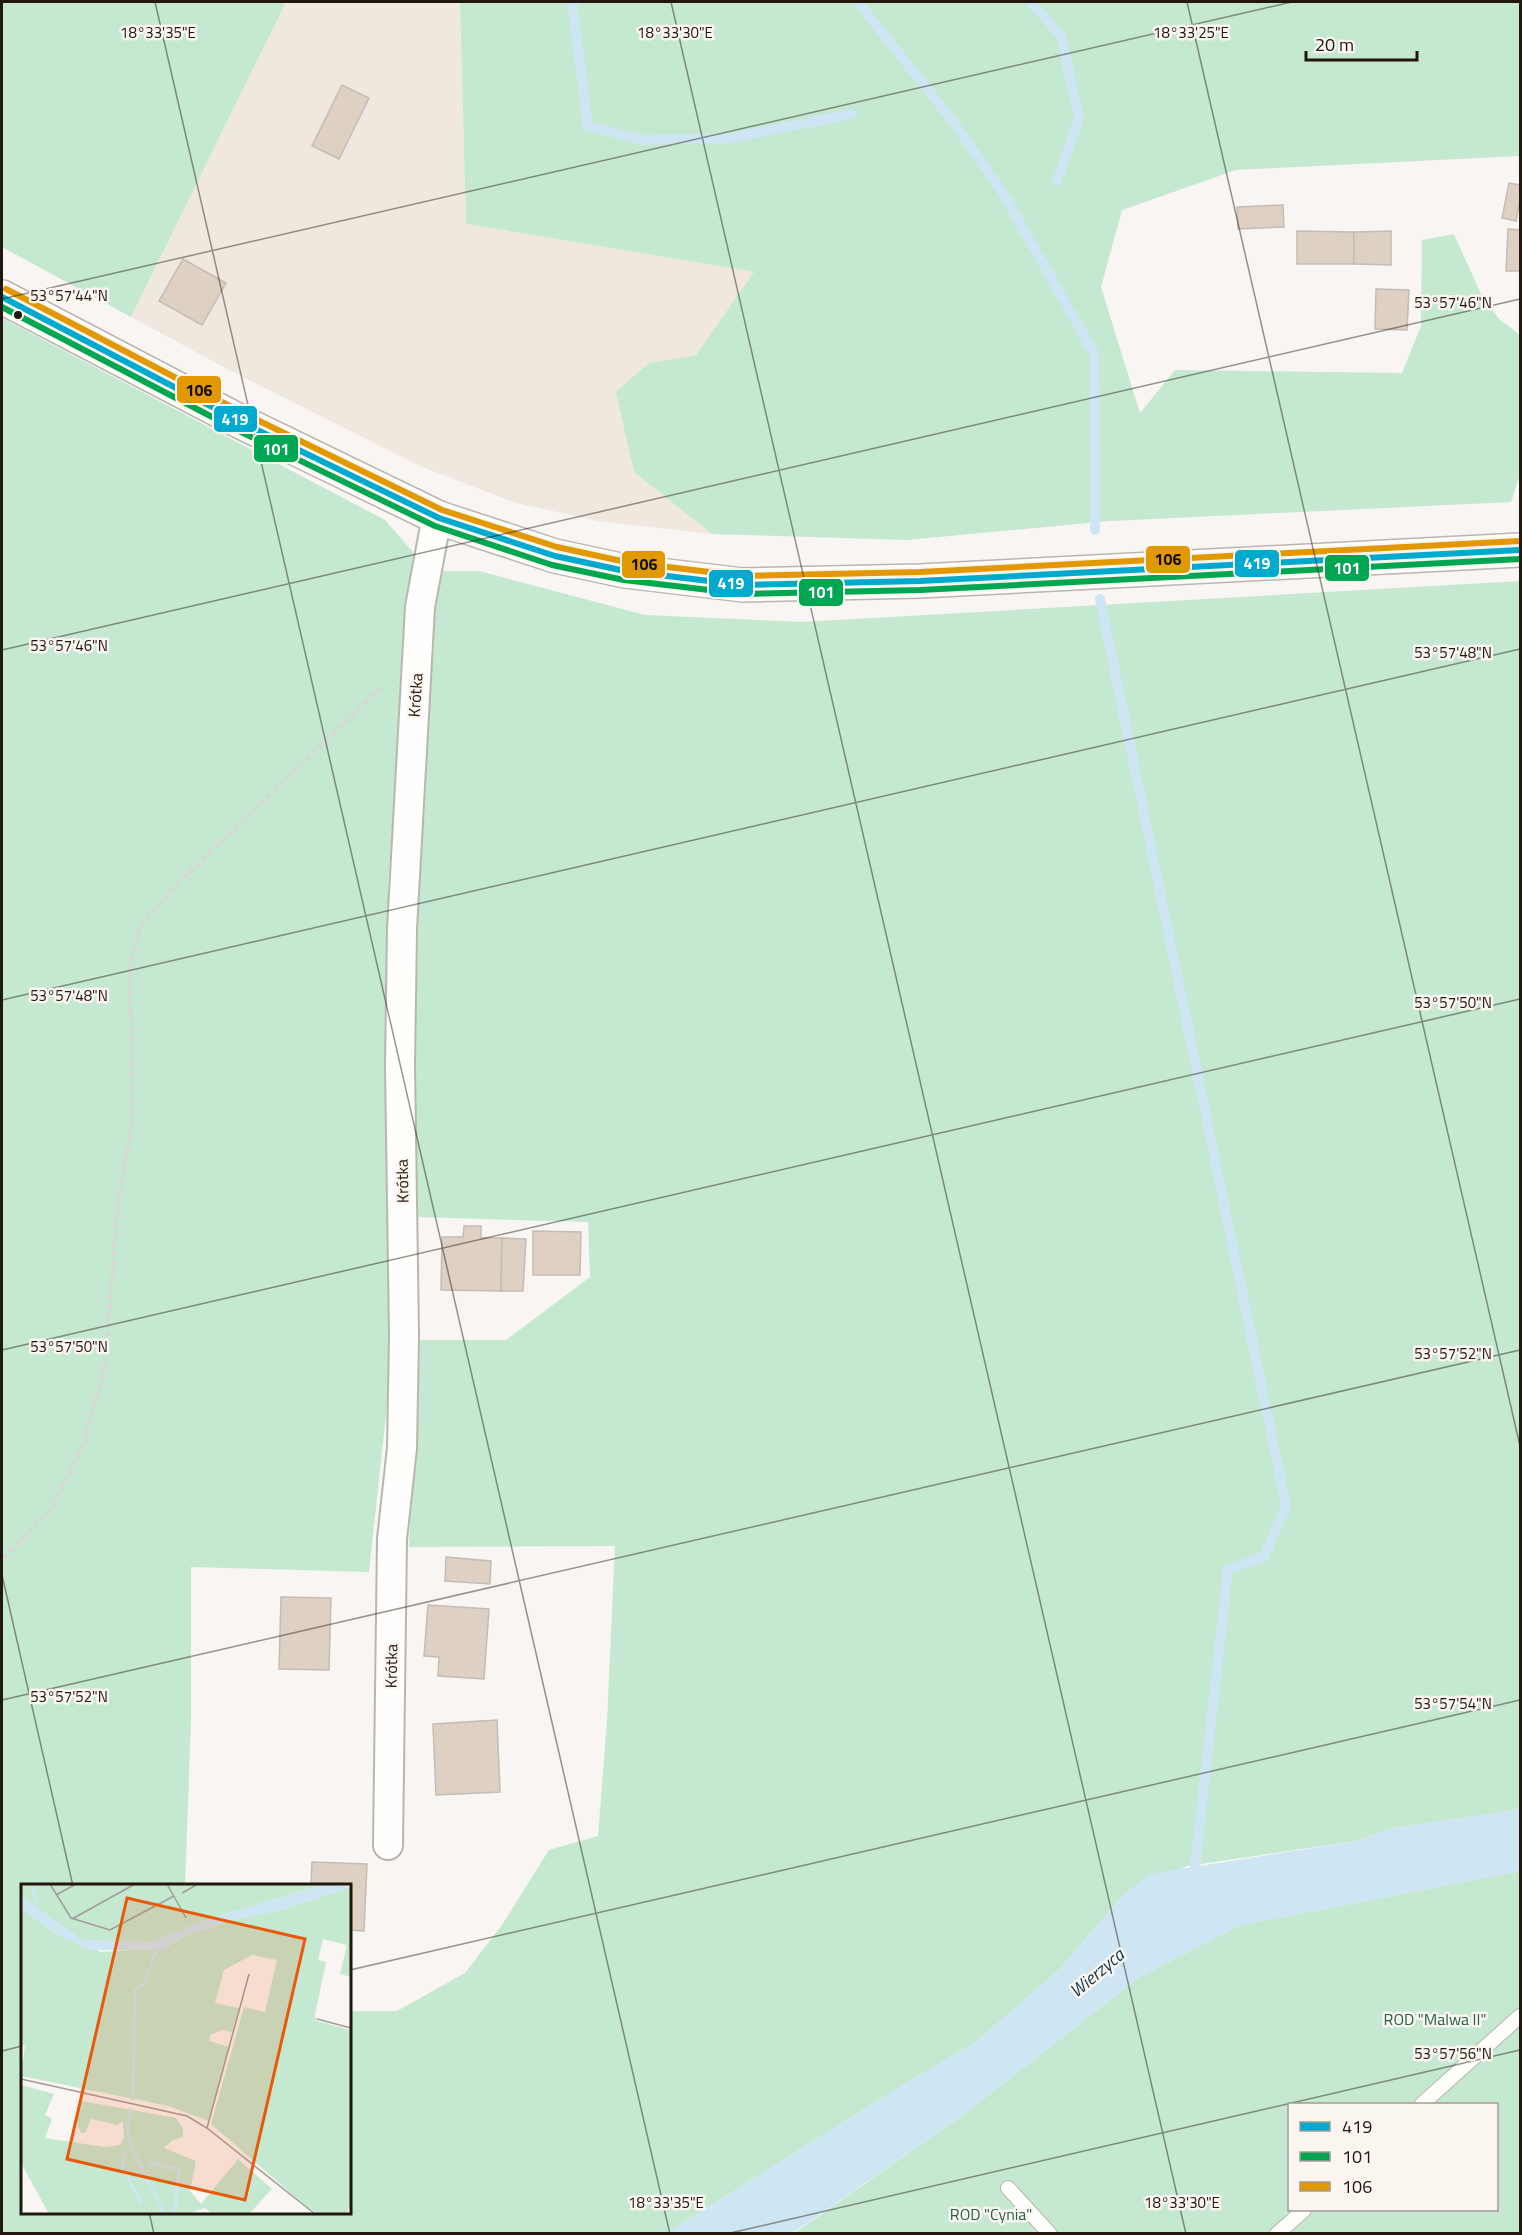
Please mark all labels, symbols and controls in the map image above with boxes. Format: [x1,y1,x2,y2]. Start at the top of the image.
text: 18°33'35"E [120,21,196,44]
text: 18°33'30"E [637,21,713,44]
text: 18°33'25"E [1153,21,1229,44]
scale bar [1306,24,1417,62]
text: 20 m [1315,31,1354,58]
text: 53°57'44"N [30,284,108,307]
text: 53°57'46"N [1414,291,1492,314]
unlabelled marker [12,309,24,321]
line badge: 106 [176,375,222,404]
text: 106 [186,378,212,402]
line badge: 419 [213,405,258,433]
text: 419 [222,407,248,431]
line badge: 101 [253,434,299,463]
text: 101 [263,437,289,461]
line badge: 106 [1145,545,1191,574]
text: 106 [1155,547,1181,571]
line badge: 419 [1234,549,1280,578]
line badge: 106 [621,550,666,579]
text: 419 [1244,551,1270,575]
text: 106 [631,552,657,576]
line badge: 101 [1324,554,1370,582]
text: 101 [1334,556,1360,580]
line badge: 419 [708,569,754,598]
text: 419 [718,571,744,595]
line badge: 101 [798,578,844,607]
text: 101 [808,580,834,604]
text: 53°57'46"N [30,634,108,657]
text: 53°57'48"N [1414,641,1492,664]
street label: Krótka [401,672,429,718]
text: 53°57'48"N [30,984,108,1007]
text: 53°57'50"N [1414,991,1492,1014]
street label: Krótka [390,1159,414,1203]
text: 53°57'50"N [30,1335,108,1358]
text: 53°57'52"N [1414,1342,1492,1365]
street label: Krótka [379,1644,403,1688]
text: 53°57'52"N [30,1685,108,1708]
text: 53°57'54"N [1414,1692,1492,1715]
inset map [21,1884,351,2214]
water label: Wierzyca [1063,1941,1131,2004]
park label: ROD "Malwa II" [1384,2007,1486,2031]
text: 53°57'56"N [1414,2042,1492,2065]
legend [1288,2103,1498,2211]
text: 419 [1342,2113,1372,2140]
text: 101 [1342,2143,1372,2170]
text: 106 [1342,2173,1372,2200]
text: 18°33'35"E [628,2191,704,2214]
text: 18°33'30"E [1144,2191,1220,2214]
park label: ROD "Cynia" [950,2202,1032,2226]

